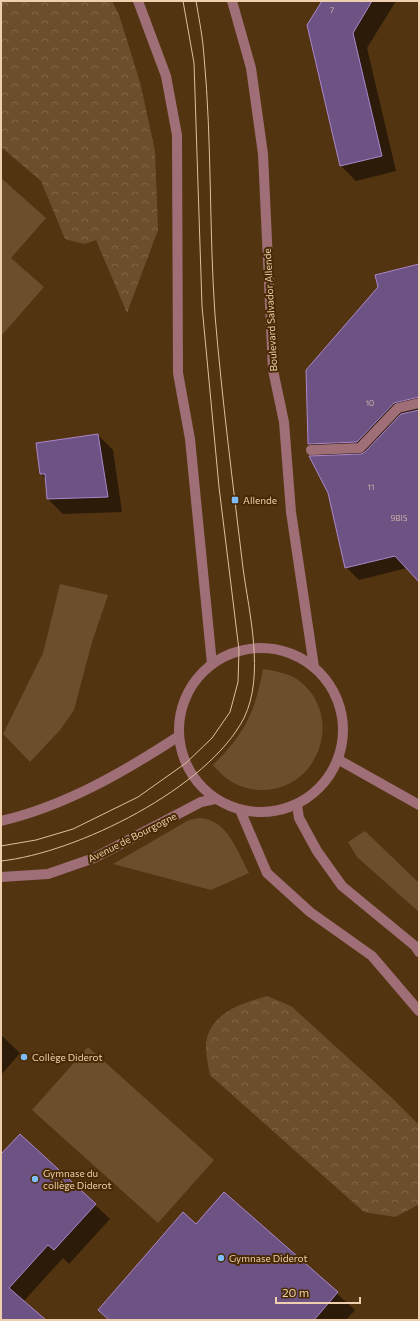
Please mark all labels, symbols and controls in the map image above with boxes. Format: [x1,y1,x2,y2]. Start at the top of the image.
house number: 7 [330,5,334,15]
street label: Boulevard Salvador Allende [261,248,279,372]
house number: 10 [366,398,374,408]
house number: 11 [368,482,374,492]
place label: Allende [243,494,277,506]
marker: Allende [230,495,240,505]
house number: 9BIS [391,513,408,523]
street label: Avenue de Bourgogne [86,809,178,865]
place label: Collège Diderot [32,1051,103,1063]
marker: Collège Diderot [19,1052,29,1062]
place label: Gymnase du collège Diderot [43,1167,112,1191]
marker: Gymnase du collège Diderot [30,1174,40,1184]
place label: Gymnase Diderot [229,1252,308,1264]
marker: Gymnase Diderot [216,1253,226,1263]
scale bar [276,1279,360,1305]
text: 20 m [282,1285,309,1299]

